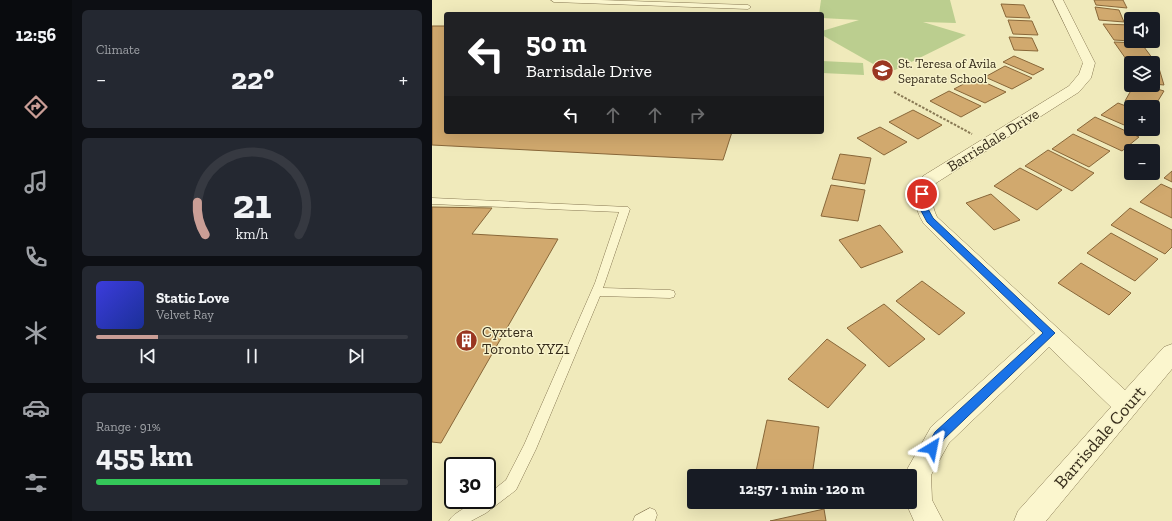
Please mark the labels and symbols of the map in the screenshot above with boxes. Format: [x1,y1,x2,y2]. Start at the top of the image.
place label: St. Teresa of Avila Separate School [898,56,997,86]
school or university icon: St. Teresa of Avila Separate School [870,57,896,83]
street label: Barrisdale Drive [944,105,1042,175]
pin [905,177,939,211]
place label: Cyxtera Toronto YYZ1 [482,323,570,358]
building icon: Cyxtera Toronto YYZ1 [453,328,479,354]
street label: Barrisdale Court [1049,381,1151,493]
position arrow [911,427,953,469]
speed limit sign: 30 [444,457,496,509]

